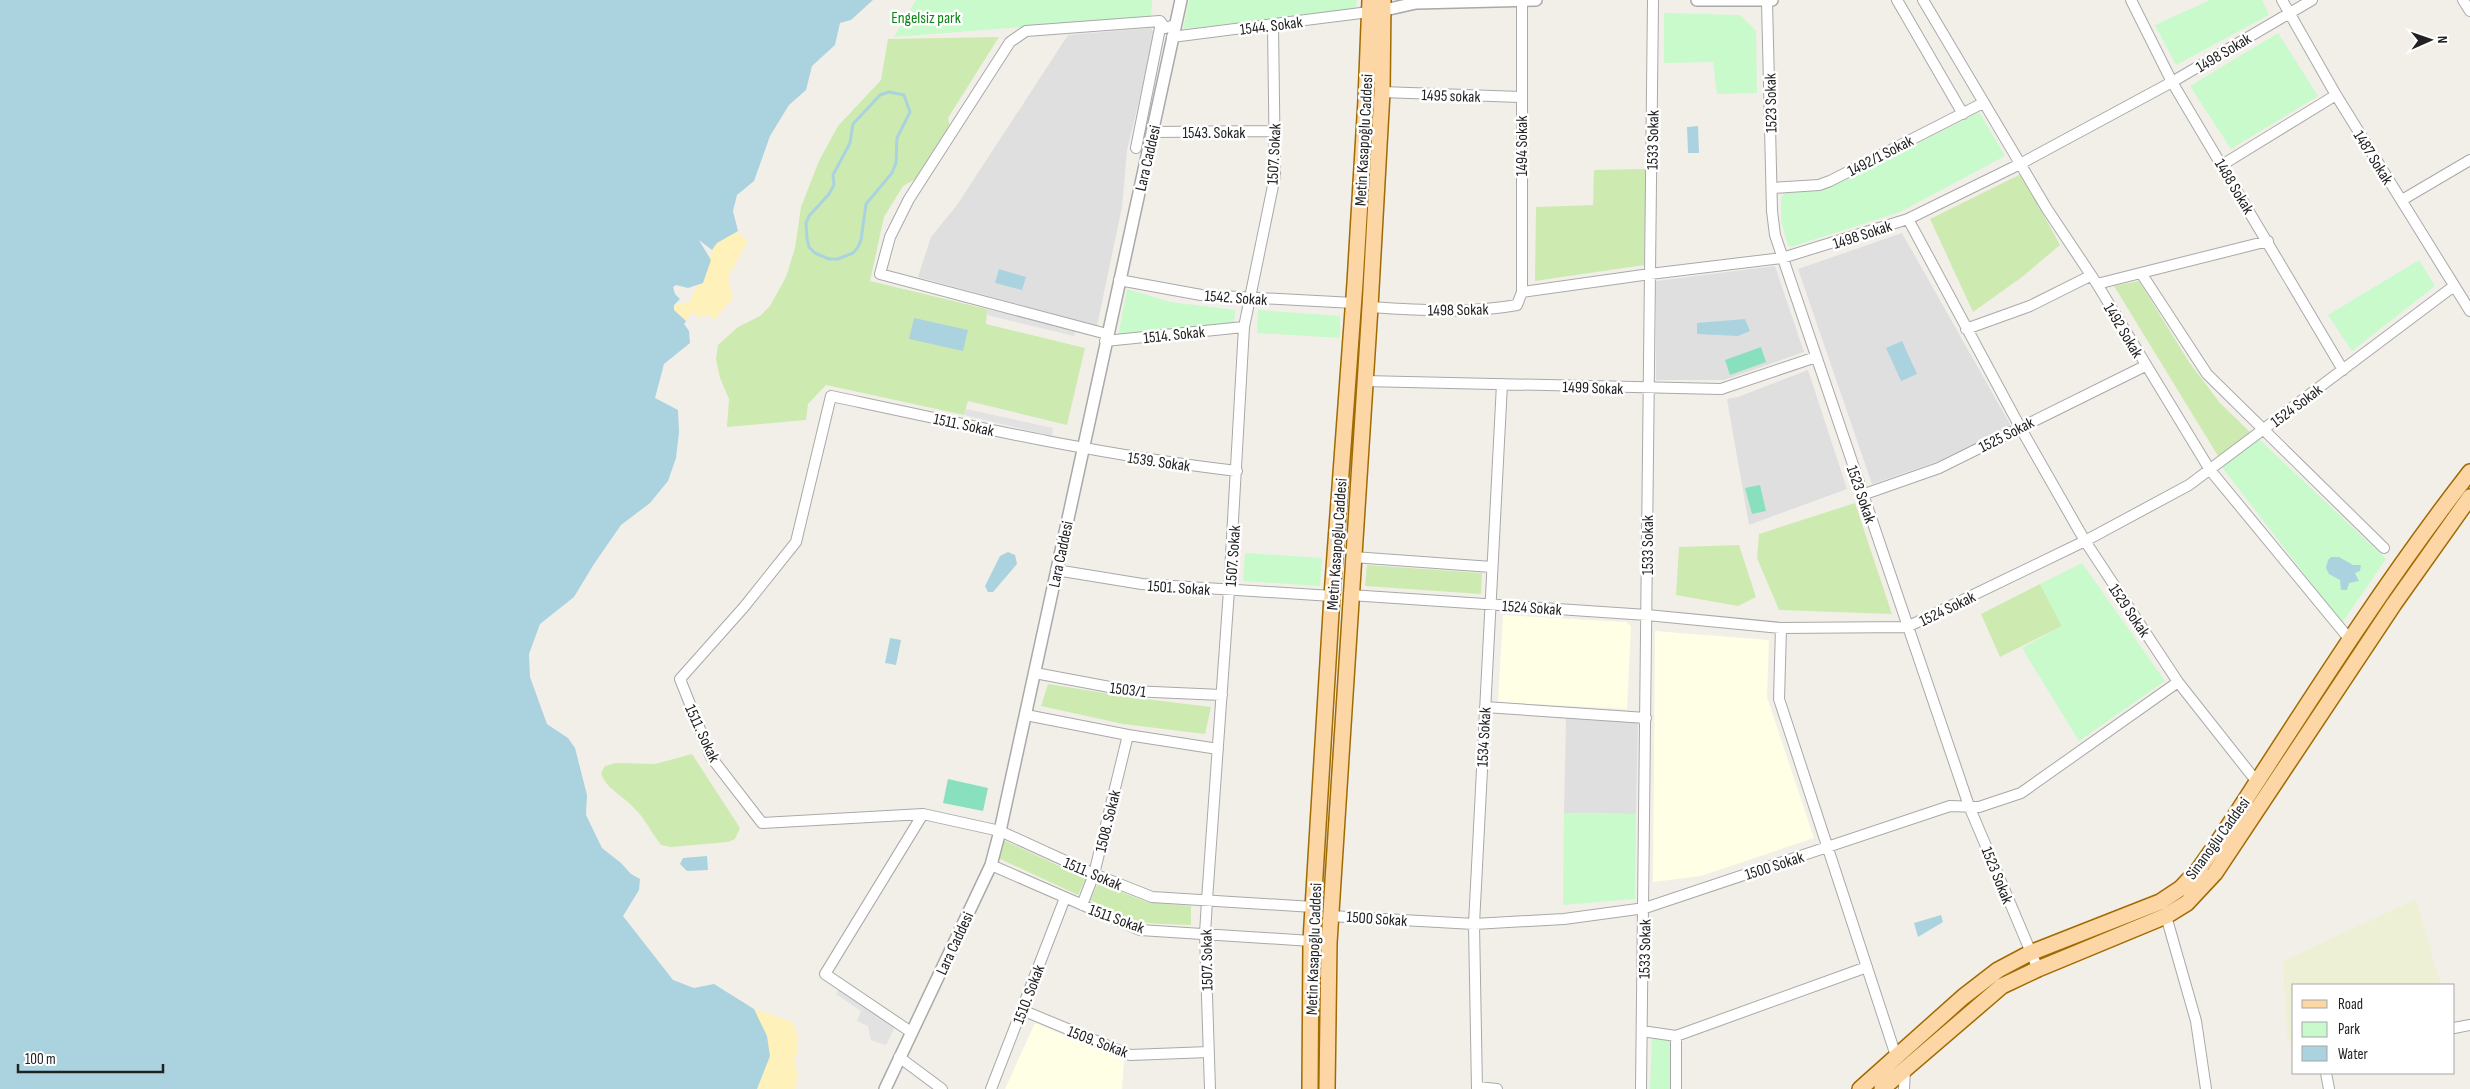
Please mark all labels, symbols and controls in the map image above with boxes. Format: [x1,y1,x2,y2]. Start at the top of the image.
park label: Engelsiz park [891,9,961,28]
street label: 1544. Sokak [1239,13,1304,40]
north arrow [2405,15,2455,65]
street label: 1498 Sokak [2193,29,2255,77]
text: N [2434,36,2451,44]
street label: 1523 Sokak [1761,73,1782,133]
street label: Metin Kasapoğlu Caddesi [1352,74,1377,207]
street label: 1495 sokak [1421,86,1481,107]
street label: 1533 Sokak [1643,110,1664,170]
street label: 1494 Sokak [1513,116,1532,176]
street label: Lara Caddesi [1132,123,1165,193]
street label: 1507. Sokak [1263,123,1286,185]
street label: 1543. Sokak [1183,124,1245,143]
street label: 1487 Sokak [2349,127,2397,188]
street label: 1492/1 Sokak [1845,132,1917,181]
street label: 1488 Sokak [2210,156,2258,218]
street label: 1498 Sokak [1831,217,1894,254]
street label: 1542. Sokak [1204,287,1268,310]
street label: 1498 Sokak [1427,300,1489,321]
street label: 1492 Sokak [2099,300,2146,362]
street label: 1514. Sokak [1142,323,1206,348]
street label: 1499 Sokak [1562,378,1624,399]
street label: 1524 Sokak [2267,381,2326,432]
street label: 1511. Sokak [932,410,996,441]
street label: 1525 Sokak [1976,413,2037,457]
street label: 1539. Sokak [1126,449,1191,476]
street label: 1523 Sokak [1842,463,1879,526]
street label: Metin Kasapoğlu Caddesi [1323,477,1352,611]
street label: 1533 Sokak [1639,515,1658,575]
street label: Lara Caddesi [1045,519,1078,589]
street label: 1507. Sokak [1222,525,1245,587]
street label: 1501. Sokak [1147,577,1211,600]
street label: 1529 Sokak [2104,581,2153,641]
street label: 1524 Sokak [1917,588,1979,631]
street label: 1524 Sokak [1501,597,1562,620]
street label: 1503/1 [1109,679,1147,702]
street label: 1511. Sokak [680,702,723,765]
street label: 1534 Sokak [1473,707,1496,767]
street label: 1508. Sokak [1092,788,1125,854]
street label: Si̇nanoğlu Caddesi [2182,794,2254,884]
street label: 1523 Sokak [1977,844,2017,907]
street label: 1500 Sokak [1743,848,1806,885]
street label: 1511. Sokak [1061,854,1124,895]
street label: Metin Kasapoğlu Caddesi [1303,883,1326,1015]
street label: 1511 Sokak [1086,901,1147,938]
street label: 1500 Sokak [1346,908,1408,931]
street label: Lara Caddesi [933,909,978,978]
street label: 1533 Sokak [1635,919,1656,979]
street label: 1507. Sokak [1197,929,1218,991]
street label: 1510. Sokak [1009,962,1049,1027]
legend [2292,984,2455,1074]
text: Road [2338,995,2363,1014]
text: Park [2338,1020,2360,1039]
street label: 1509. Sokak [1065,1022,1130,1063]
scale bar [18,1042,162,1074]
text: Water [2338,1045,2369,1064]
text: 100 m [25,1050,56,1069]

